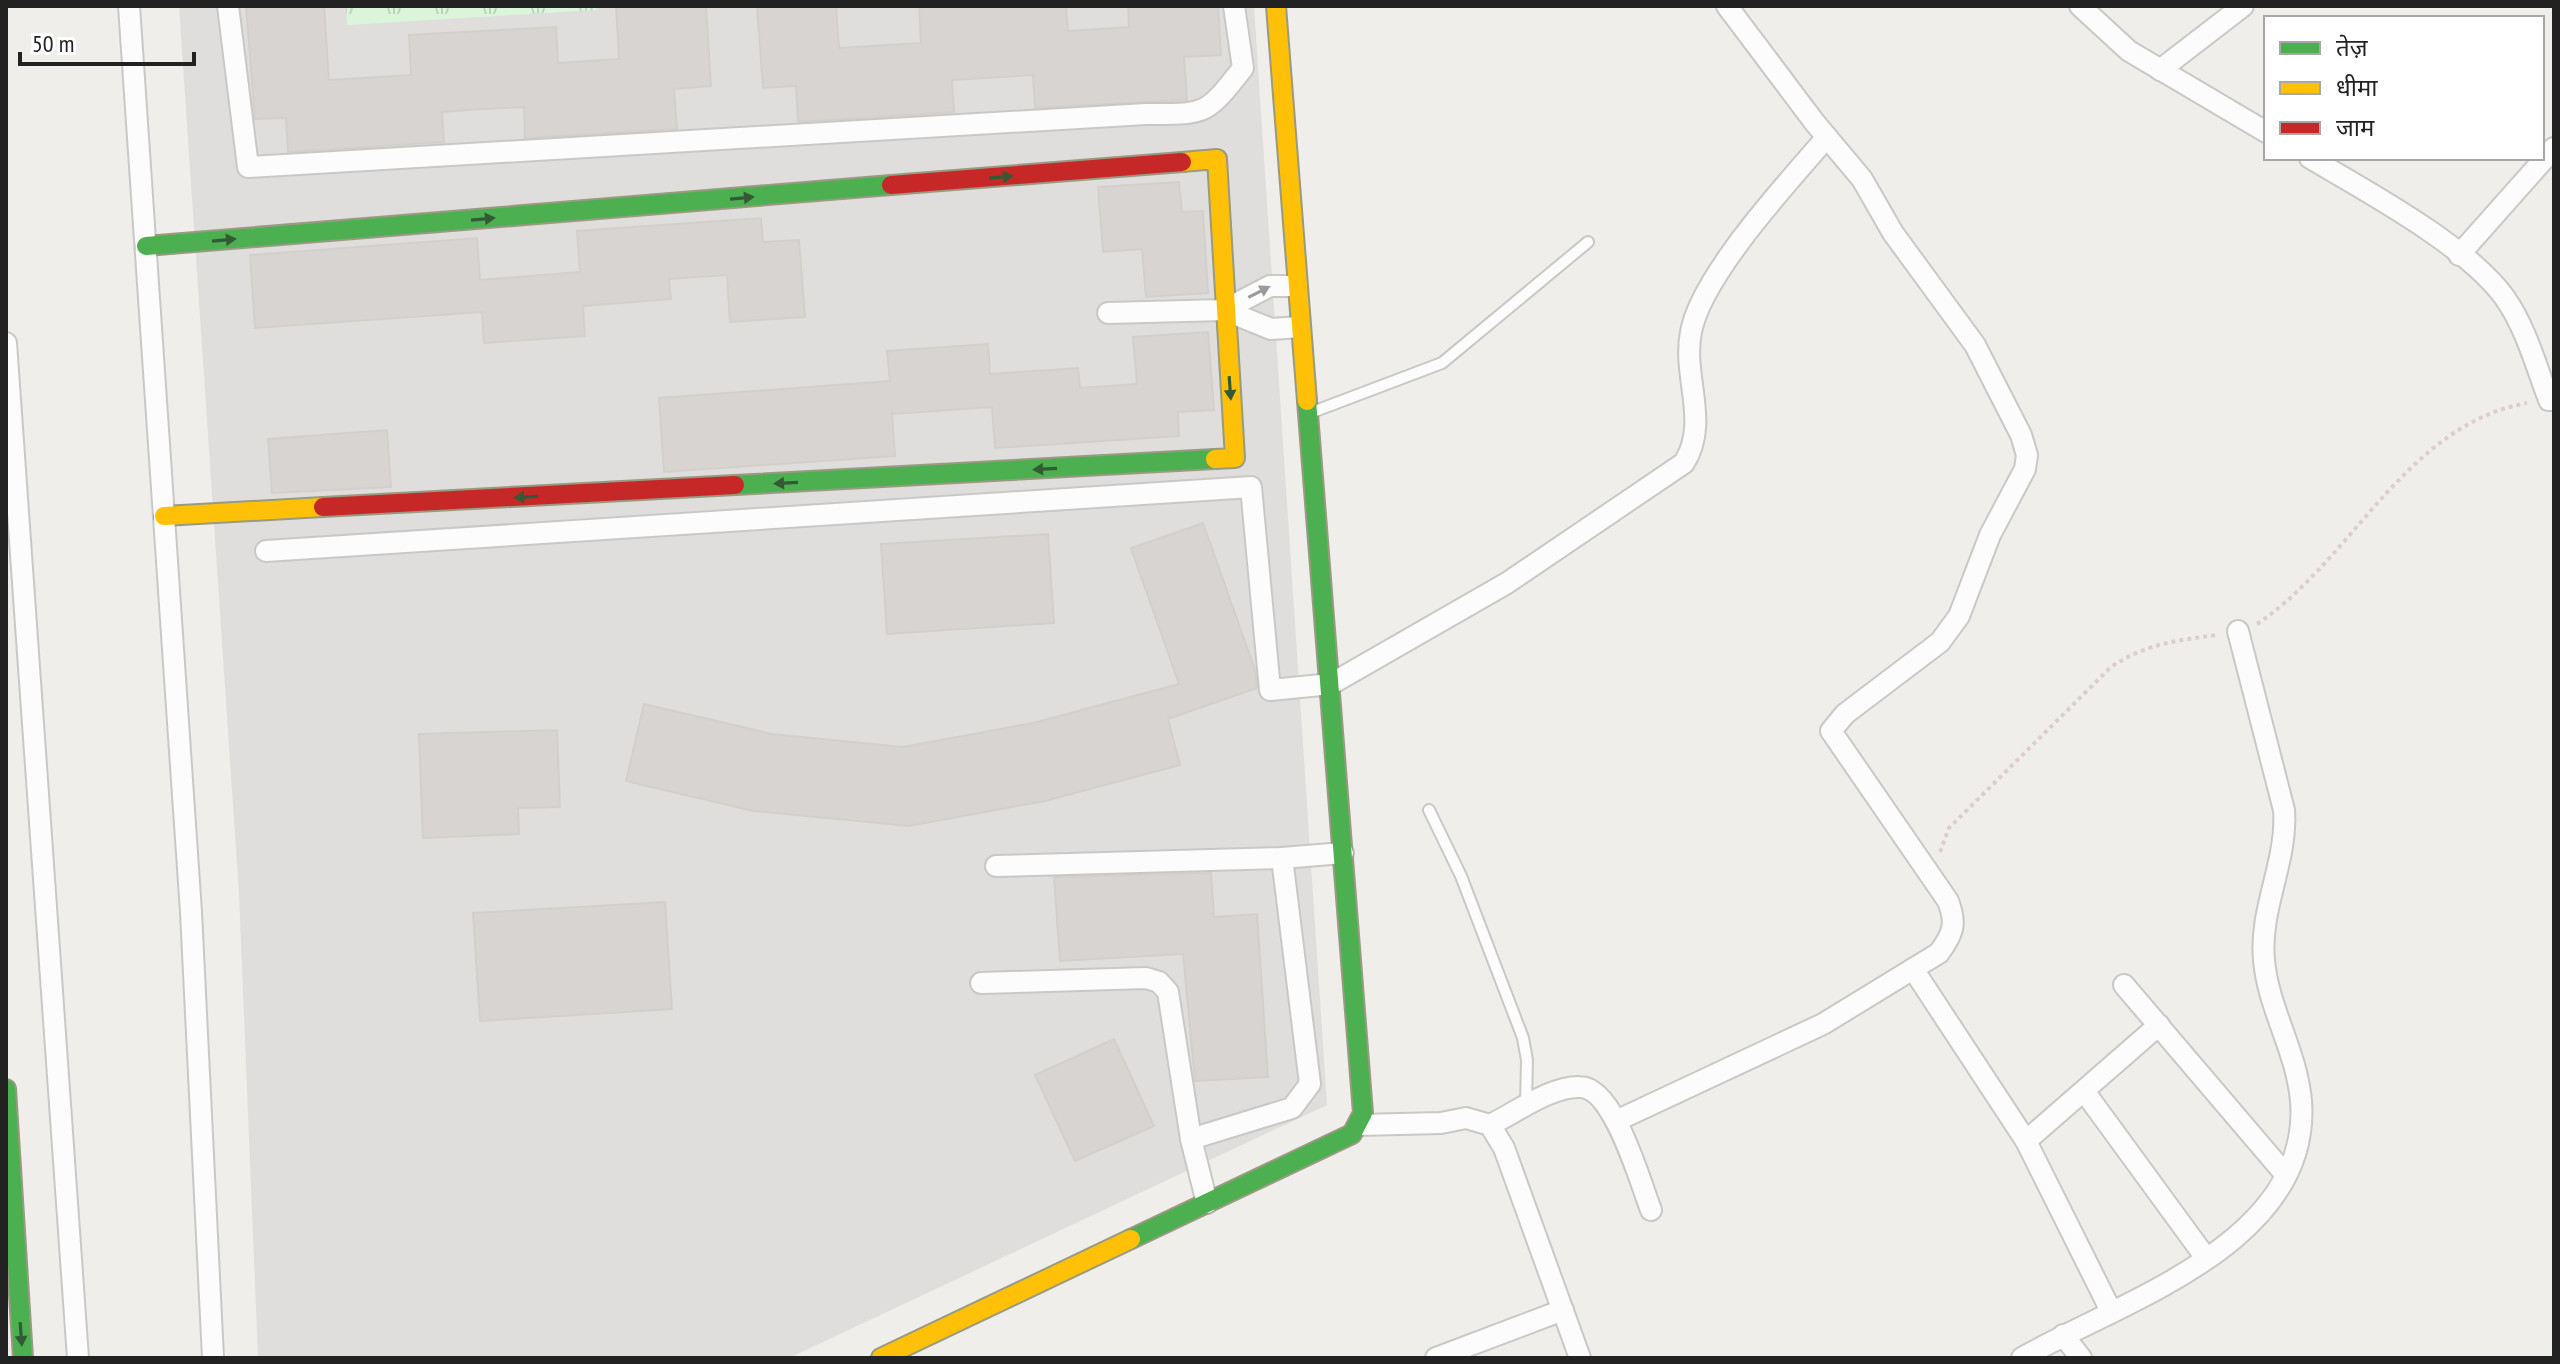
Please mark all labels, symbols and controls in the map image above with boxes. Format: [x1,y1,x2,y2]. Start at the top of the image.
scale bar [20,16,194,66]
legend [2264,16,2544,160]
text: 50 m [32,28,74,59]
text: तेज़ [2336,32,2369,63]
text: धीमा [2336,72,2378,103]
text: जाम [2336,112,2375,143]
one-way arrow [989,170,1014,183]
one-way arrow [730,191,755,204]
one-way arrow [471,212,496,225]
one-way arrow [212,233,237,246]
one-way arrow [1247,285,1270,299]
one-way arrow [1224,376,1237,401]
one-way arrow [1032,462,1057,475]
one-way arrow [773,476,798,489]
one-way arrow [513,491,538,504]
one-way arrow [15,1322,28,1347]

